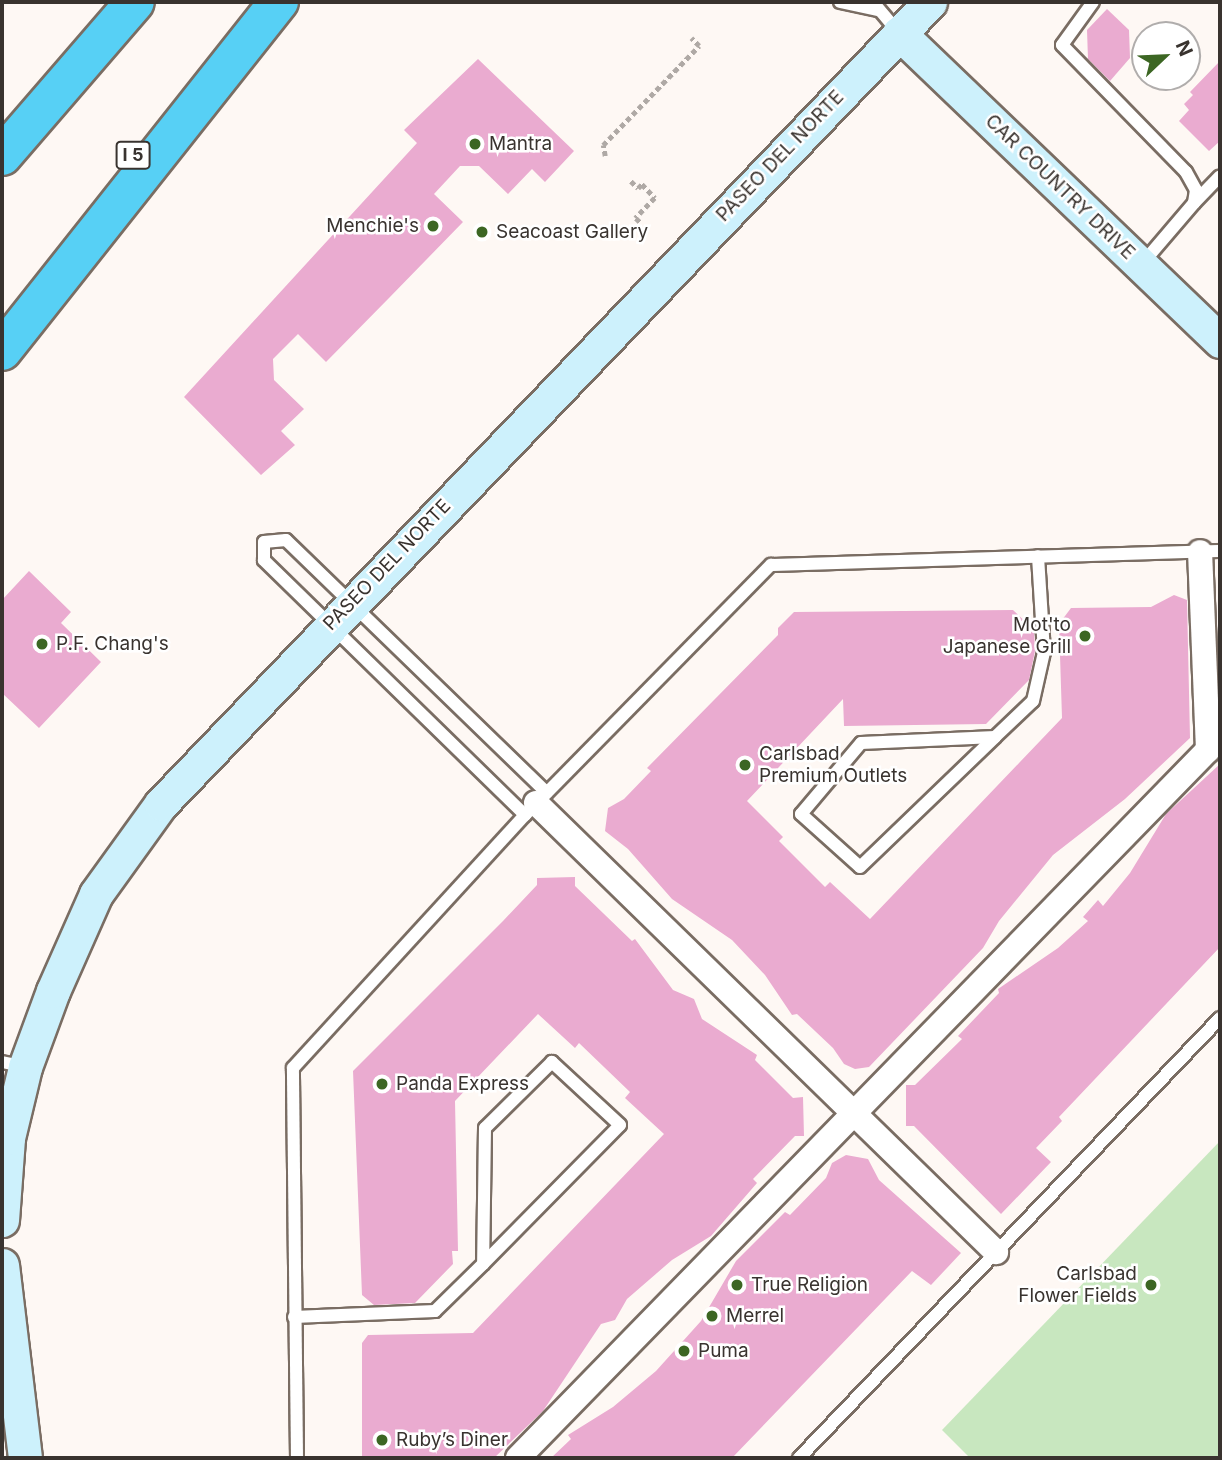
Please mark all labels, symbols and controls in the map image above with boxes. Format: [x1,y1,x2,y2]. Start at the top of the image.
north arrow [1131,21,1201,91]
text: N [1171,37,1197,60]
street label: PASEO DEL NORTE [712,86,848,226]
street label: CAR COUNTRY DRIVE [981,110,1139,264]
place label: Mantra [489,133,552,155]
marker: Mantra [467,136,483,152]
road number: I 5 [116,140,150,170]
place label: Menchie's [326,215,419,237]
marker: Menchie's [425,218,441,234]
place label: Seacoast Gallery [496,221,648,243]
marker: Seacoast Gallery [474,224,490,240]
street label: PASEO DEL NORTE [319,495,455,635]
place label: Mot'to Japanese Grill [943,614,1071,658]
marker: Mot'to Japanese Grill [1077,628,1093,644]
place label: P.F. Chang's [56,633,169,655]
marker: P.F. Chang's [34,636,50,652]
place label: Carlsbad Premium Outlets [759,743,907,787]
marker: Carlsbad Premium Outlets [737,757,753,773]
place label: Panda Express [396,1073,529,1095]
marker: Panda Express [374,1076,390,1092]
place label: Carlsbad Flower Fields [1018,1263,1137,1307]
place label: True Religion [751,1274,868,1296]
marker: True Religion [729,1277,745,1293]
marker: Carlsbad Flower Fields [1143,1277,1159,1293]
place label: Merrel [726,1305,784,1327]
marker: Merrel [704,1308,720,1324]
place label: Puma [698,1340,749,1362]
marker: Puma [676,1343,692,1359]
place label: Ruby’s Diner [396,1429,508,1451]
marker: Ruby’s Diner [374,1432,390,1448]

